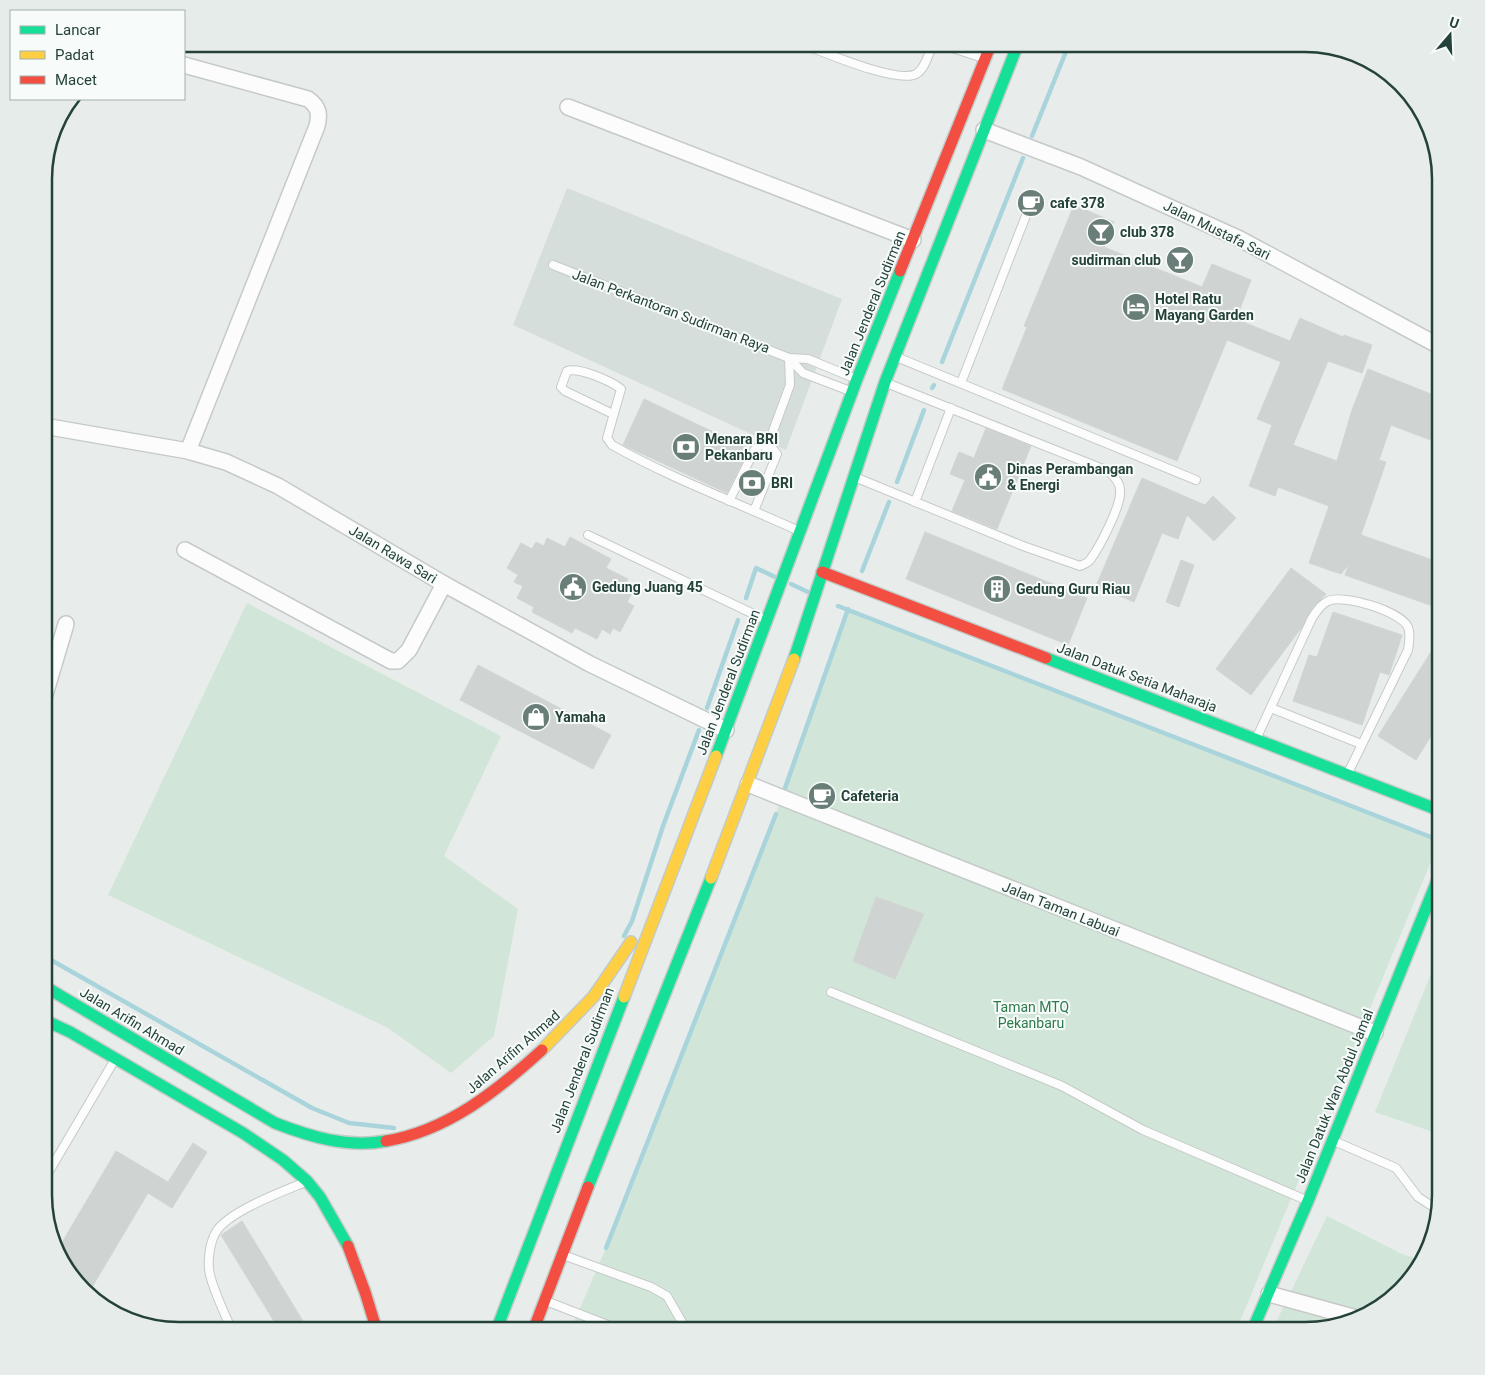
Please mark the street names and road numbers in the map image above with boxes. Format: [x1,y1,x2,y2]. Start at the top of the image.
street label: Jalan Mustafa Sari [1161,197,1273,263]
street label: Jalan Jenderal Sudirman [836,228,908,378]
street label: Jalan Perkantoran Sudirman Raya [570,266,772,356]
street label: Jalan Rawa Sari [346,522,440,586]
street label: Jalan Jenderal Sudirman [693,607,763,757]
street label: Jalan Datuk Setia Maharaja [1055,639,1219,715]
street label: Jalan Taman Labuai [1000,878,1122,940]
street label: Jalan Arifin Ahmad [77,984,187,1058]
street label: Jalan Jenderal Sudirman [547,985,617,1135]
street label: Jalan Arifin Ahmad [463,1007,563,1097]
street label: Jalan Datuk Wan Abdul Jamal [1292,1007,1376,1185]

